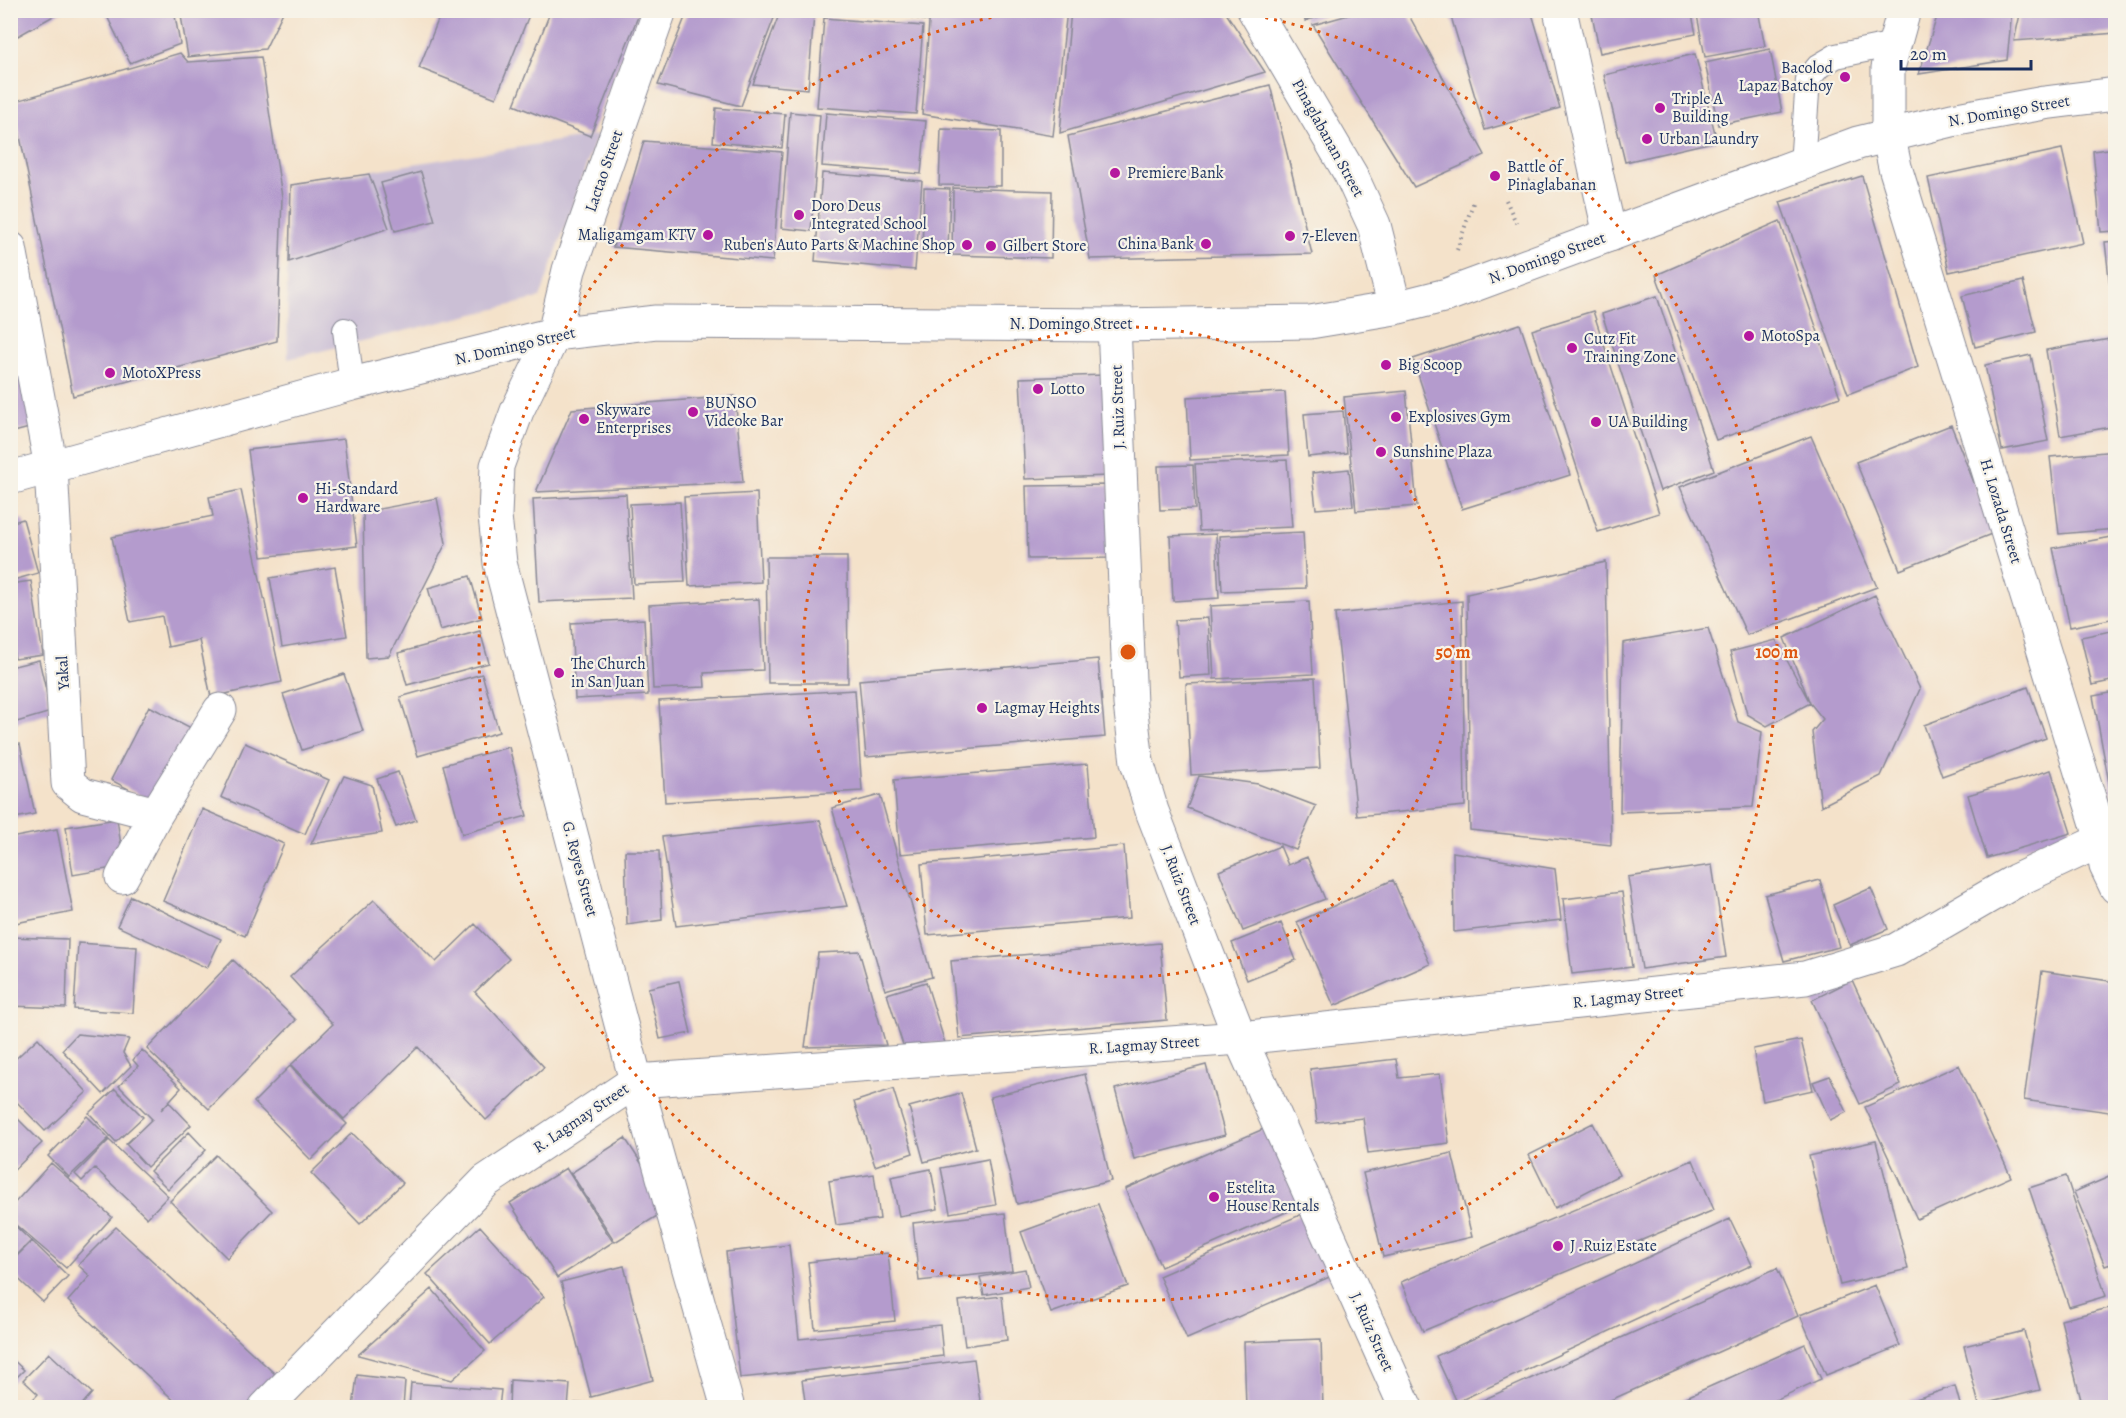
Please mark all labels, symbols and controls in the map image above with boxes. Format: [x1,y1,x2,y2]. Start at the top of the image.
scale bar [1901,33,2032,71]
text: 20 m [1910,42,1947,66]
place label: Bacolod Lapaz Batchoy [1739,57,1834,97]
marker: Bacolod Lapaz Batchoy [1838,70,1852,84]
street label: Pinaglabanan Street [1286,75,1370,201]
place label: Triple A Building [1672,88,1729,128]
street label: N. Domingo Street [1946,89,2072,133]
marker: Triple A Building [1653,101,1667,115]
street label: Lactao Street [580,127,628,215]
place label: Urban Laundry [1659,128,1759,150]
marker: Urban Laundry [1640,132,1654,146]
place label: Battle of Pinaglabanan [1507,156,1597,196]
place label: Premiere Bank [1127,162,1224,184]
marker: Premiere Bank [1108,166,1122,180]
marker: Battle of Pinaglabanan [1488,169,1502,183]
place label: Doro Deus Integrated School [811,195,927,235]
marker: Doro Deus Integrated School [792,208,806,222]
place label: Maligamgam KTV [578,224,696,246]
place label: 7-Eleven [1302,225,1358,247]
street label: N. Domingo Street [1485,227,1609,289]
marker: Maligamgam KTV [701,228,715,242]
marker: 7-Eleven [1283,229,1297,243]
place label: China Bank [1118,233,1194,255]
place label: Ruben's Auto Parts & Machine Shop [723,234,955,256]
place label: Gilbert Store [1003,235,1087,257]
marker: China Bank [1199,237,1213,251]
marker: Ruben's Auto Parts & Machine Shop [960,238,974,252]
marker: Gilbert Store [984,239,998,253]
street label: N. Domingo Street [1009,313,1133,335]
street label: N. Domingo Street [453,321,577,371]
place label: MotoSpa [1761,325,1820,347]
place label: Cutz Fit Training Zone [1584,328,1676,368]
marker: MotoSpa [1742,329,1756,343]
marker: Cutz Fit Training Zone [1565,341,1579,355]
place label: Big Scoop [1398,354,1462,376]
marker: Big Scoop [1379,358,1393,372]
place label: MotoXPress [122,362,201,384]
street label: J. Ruiz Street [1106,364,1130,450]
marker: MotoXPress [103,366,117,380]
place label: Lotto [1050,378,1085,400]
marker: Lotto [1031,382,1045,396]
place label: BUNSO Videoke Bar [704,392,783,432]
place label: Skyware Enterprises [596,399,671,439]
marker: BUNSO Videoke Bar [686,405,700,419]
place label: Explosives Gym [1408,406,1511,428]
marker: Explosives Gym [1389,410,1403,424]
place label: UA Building [1608,411,1688,433]
marker: Skyware Enterprises [577,412,591,426]
marker: UA Building [1589,415,1603,429]
place label: Sunshine Plaza [1393,441,1493,463]
marker: Sunshine Plaza [1374,445,1388,459]
street label: H. Lozada Street [1975,456,2027,566]
place label: Hi-Standard Hardware [315,478,398,518]
marker: Hi-Standard Hardware [296,491,310,505]
text: 50 m [1436,640,1470,664]
text: 100 m [1756,640,1798,664]
centre of rings [1118,642,1138,662]
place label: The Church in San Juan [571,653,646,693]
street label: Yakal [51,655,75,692]
marker: The Church in San Juan [552,666,566,680]
place label: Lagmay Heights [994,697,1100,719]
marker: Lagmay Heights [975,701,989,715]
street label: G. Reyes Street [557,819,603,919]
street label: J. Ruiz Street [1156,842,1206,928]
street label: R. Lagmay Street [1572,980,1684,1014]
street label: R. Lagmay Street [1088,1030,1200,1060]
street label: R. Lagmay Street [529,1078,633,1158]
place label: Estelita House Rentals [1226,1177,1319,1217]
marker: Estelita House Rentals [1207,1190,1221,1204]
place label: J .Ruiz Estate [1570,1235,1657,1257]
marker: J .Ruiz Estate [1551,1239,1565,1253]
street label: J. Ruiz Street [1345,1289,1399,1375]

